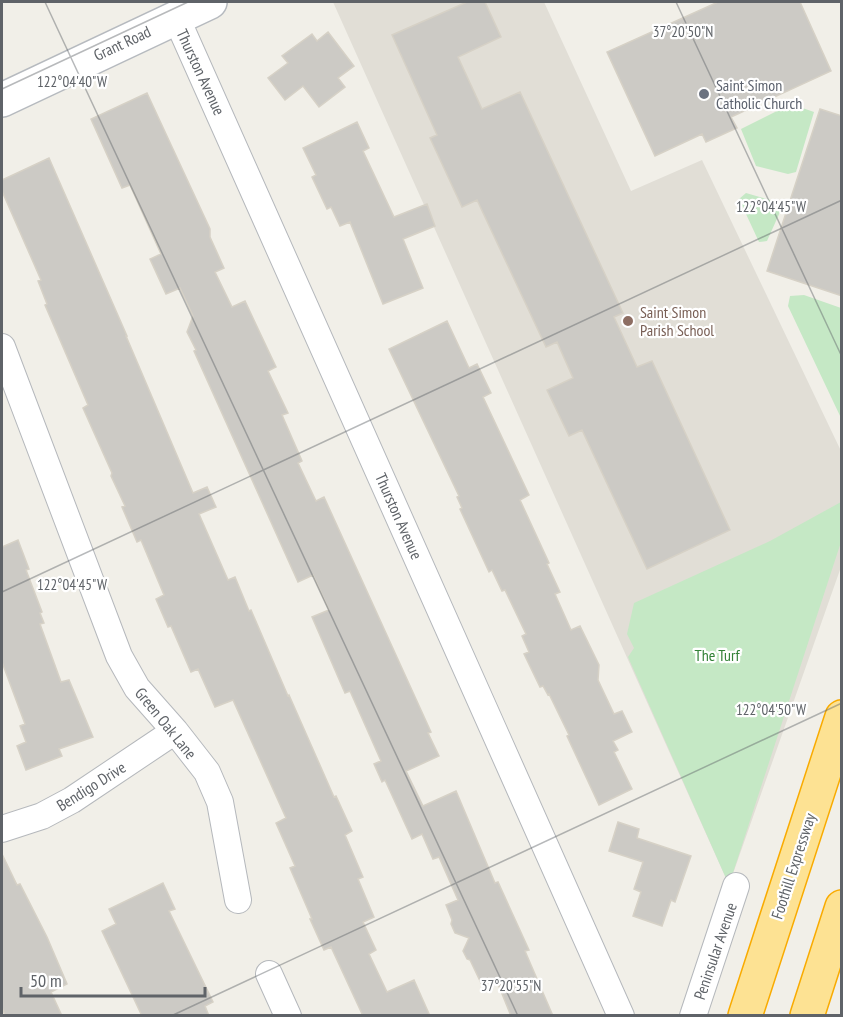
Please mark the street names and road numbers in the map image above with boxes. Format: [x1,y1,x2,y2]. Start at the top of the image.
street label: Grant Road [90,21,154,65]
street label: Thurston Avenue [172,26,230,118]
street label: Thurston Avenue [371,470,427,562]
street label: Green Oak Lane [131,683,201,763]
street label: Bendigo Drive [53,757,129,815]
street label: Foothill Expressway [766,810,820,922]
street label: Peninsular Avenue [689,900,741,1002]

